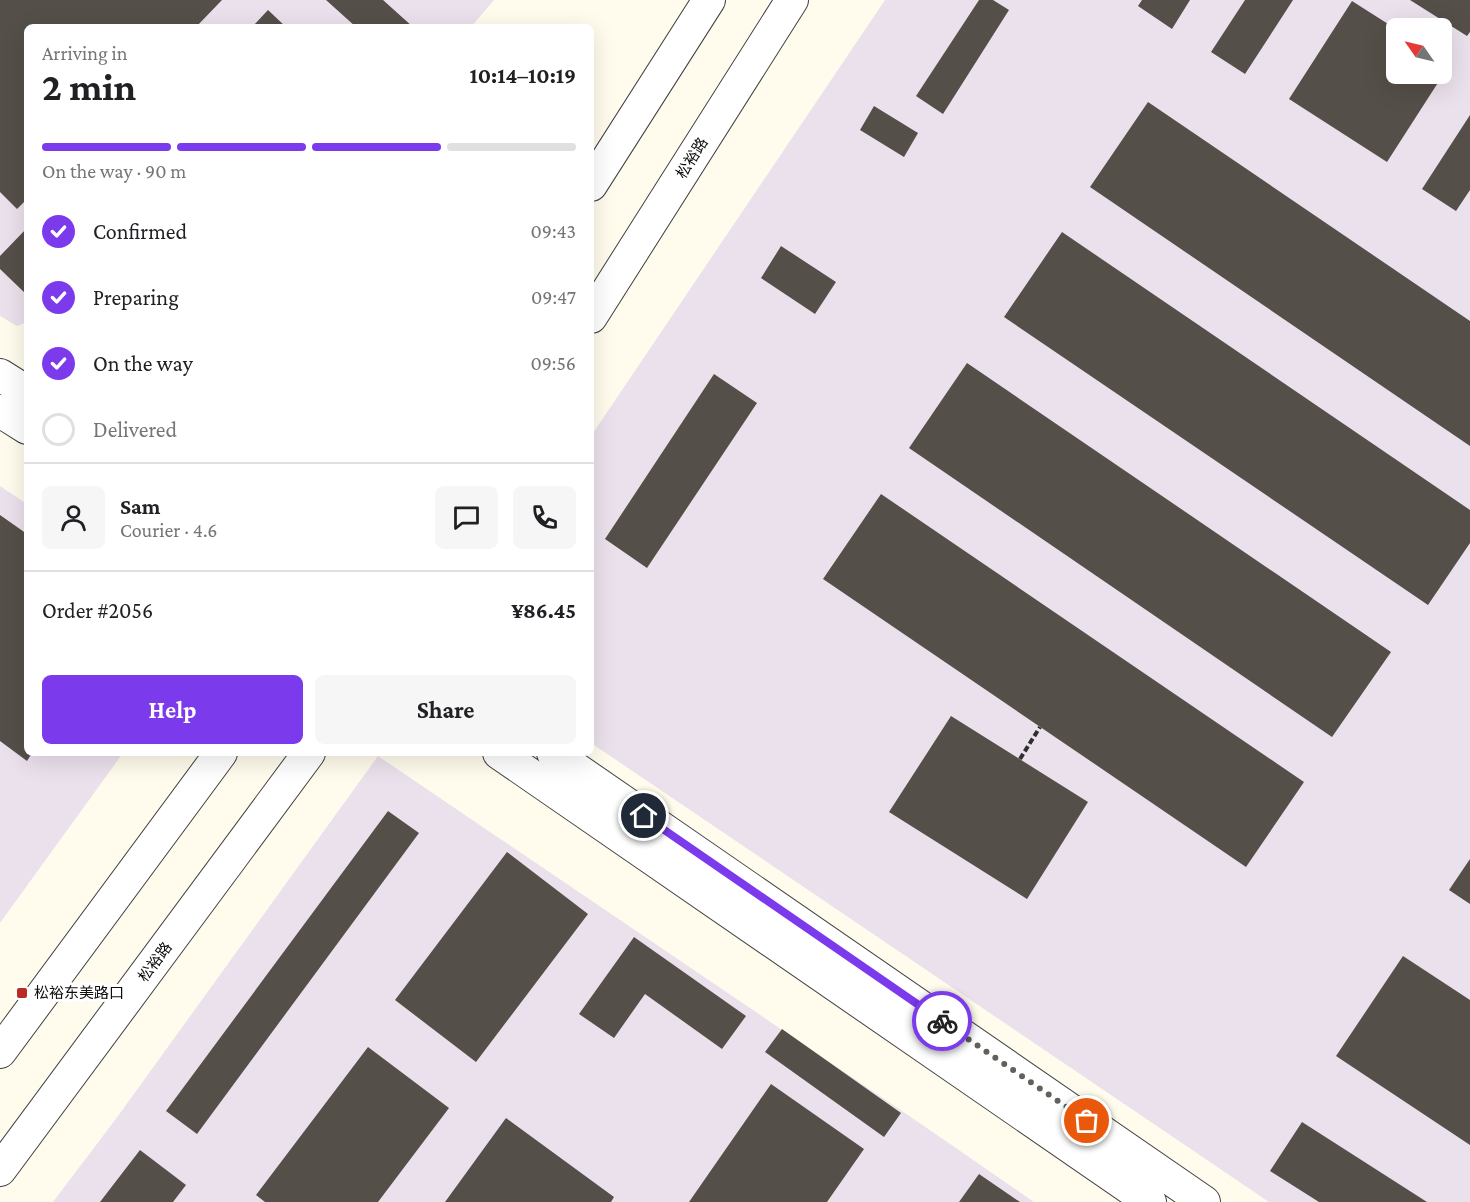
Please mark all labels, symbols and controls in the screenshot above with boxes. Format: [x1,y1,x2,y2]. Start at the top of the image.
north arrow [1386,18,1452,84]
map controls [1386,18,1452,84]
text: Arriving in [42,42,127,64]
text: 10:14–10:19 [470,63,576,88]
text: 2 min [42,65,136,108]
street label: 松裕路 [673,135,711,181]
text: On the way · 90 m [42,160,186,182]
icon: check [42,215,75,248]
text: Confirmed [93,219,187,244]
text: 09:43 [530,220,576,242]
icon: check [42,281,75,314]
text: Preparing [93,285,179,310]
text: 09:47 [531,286,576,308]
icon: check [42,347,75,380]
text: On the way [93,351,193,376]
text: 09:56 [530,352,576,374]
text: Delivered [93,417,177,442]
button: person [42,486,105,549]
button: chat [435,486,498,549]
button: phone [513,486,576,549]
text: Sam [120,494,160,519]
text: Courier · 4.6 [120,519,218,541]
text: Order #2056 [42,598,153,623]
text: ¥86.45 [511,598,576,623]
button: Help [42,675,303,744]
button: Share [315,675,576,744]
pin [618,790,669,841]
icon: home [627,799,660,832]
street label: 松裕路 [135,939,175,985]
place label: 松裕东美路口 [34,985,124,1001]
marker: 松裕东美路口 [15,986,29,1000]
courier [912,991,972,1051]
icon: bike [926,1005,959,1038]
pin [1061,1095,1112,1146]
icon: bag [1070,1104,1103,1137]

